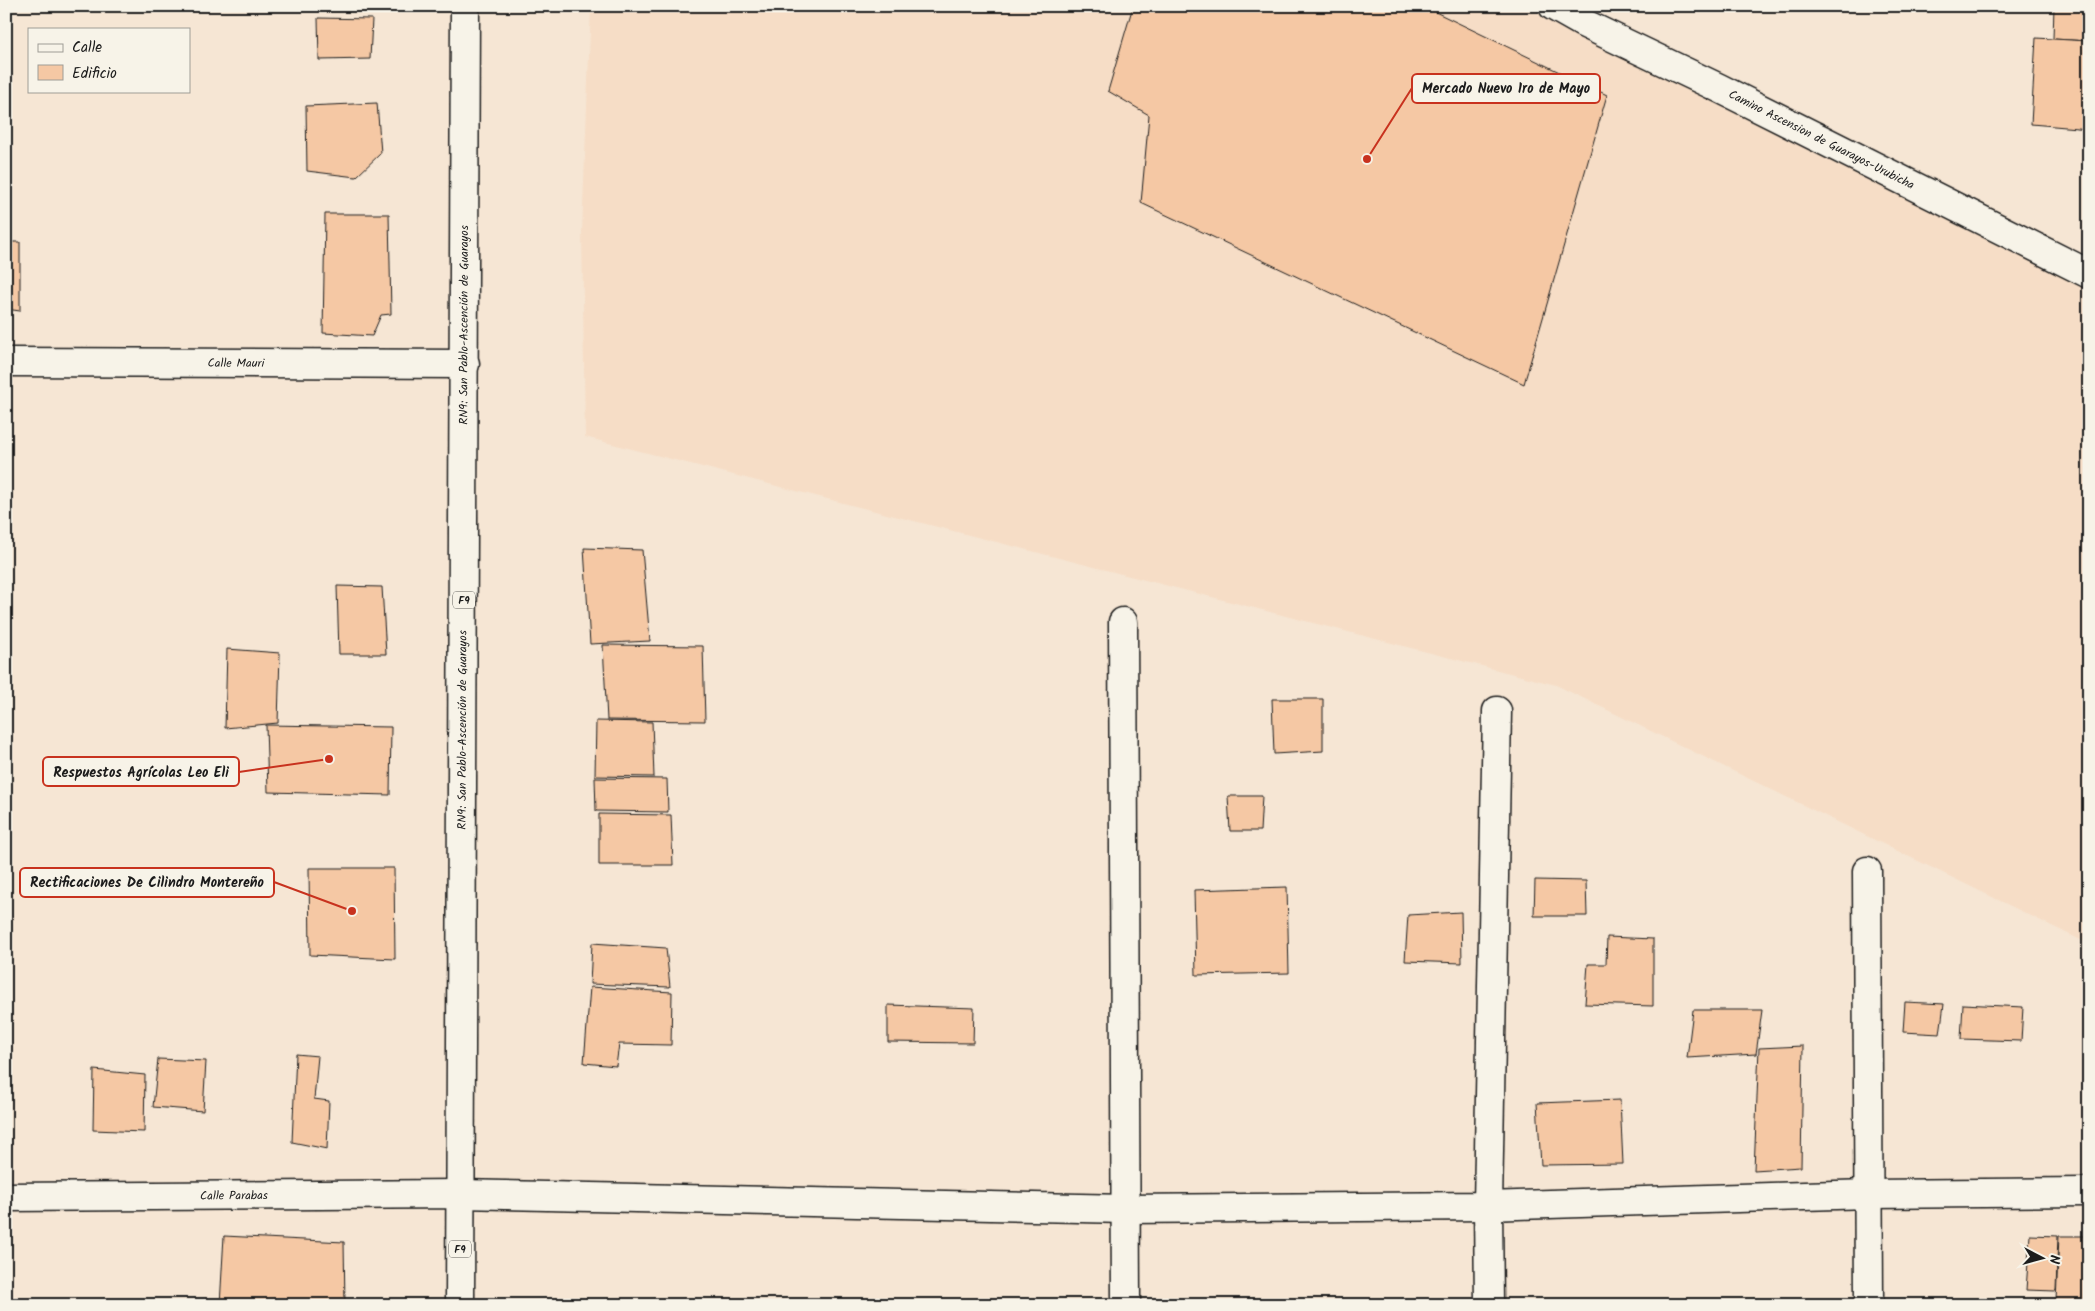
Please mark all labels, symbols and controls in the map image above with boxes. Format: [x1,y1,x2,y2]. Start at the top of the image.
legend [28,28,190,92]
text: Calle [72,36,102,60]
text: Edificio [72,62,117,86]
callout: Mercado Nuevo 1ro de Mayo [1412,74,1600,103]
text: Mercado Nuevo 1ro de Mayo [1422,78,1591,100]
street label: Camino Ascension de Guarayos-Urubicha [1725,85,1918,195]
street label: RN9: San Pablo-Ascención de Guarayos [454,225,474,425]
street label: Calle Mauri [208,354,266,373]
road number: F9 [453,592,475,608]
street label: RN9: San Pablo-Ascención de Guarayos [453,630,473,830]
callout: Respuestos Agrícolas Leo Eli [43,757,239,786]
text: Respuestos Agrícolas Leo Eli [53,762,229,784]
callout: Rectificaciones De Cilindro Montereño [20,868,274,897]
text: Rectificaciones De Cilindro Montereño [30,872,265,894]
street label: Calle Parabas [200,1186,268,1206]
north arrow [2018,1234,2068,1284]
road number: F9 [449,1240,471,1258]
text: N [2043,1254,2065,1265]

